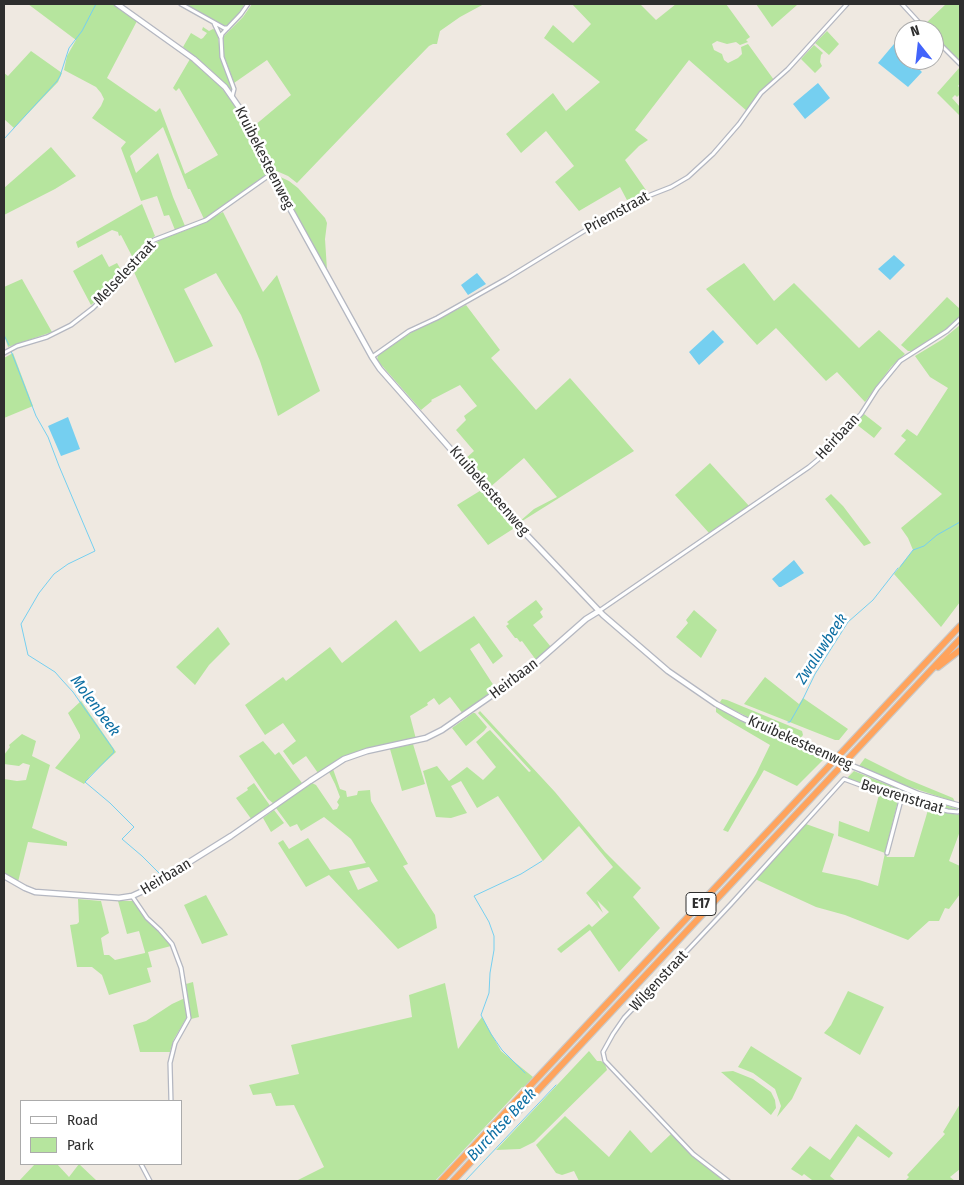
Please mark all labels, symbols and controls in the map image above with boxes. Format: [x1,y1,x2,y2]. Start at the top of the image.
north arrow [894,20,944,70]
text: N [909,22,921,40]
street label: Kruibekesteenweg [230,104,298,212]
street label: Priemstraat [582,188,652,238]
street label: Melselestraat [90,237,160,309]
street label: Heirbaan [812,410,864,464]
street label: Kruibekesteenweg [445,443,533,539]
water label: Zwaluwbeek [792,610,852,688]
street label: Heirbaan [486,655,542,703]
water label: Molenbeek [66,672,124,740]
street label: Kruibekesteenweg [745,712,855,774]
street label: Beverenstraat [859,776,945,818]
street label: Heirbaan [137,855,195,899]
road number: E17 [686,892,716,916]
street label: Wilgenstraat [626,947,692,1015]
water label: Burchtse Beek [463,1085,541,1165]
legend [20,1100,182,1165]
text: Road [67,1111,98,1129]
text: Park [67,1136,94,1154]

